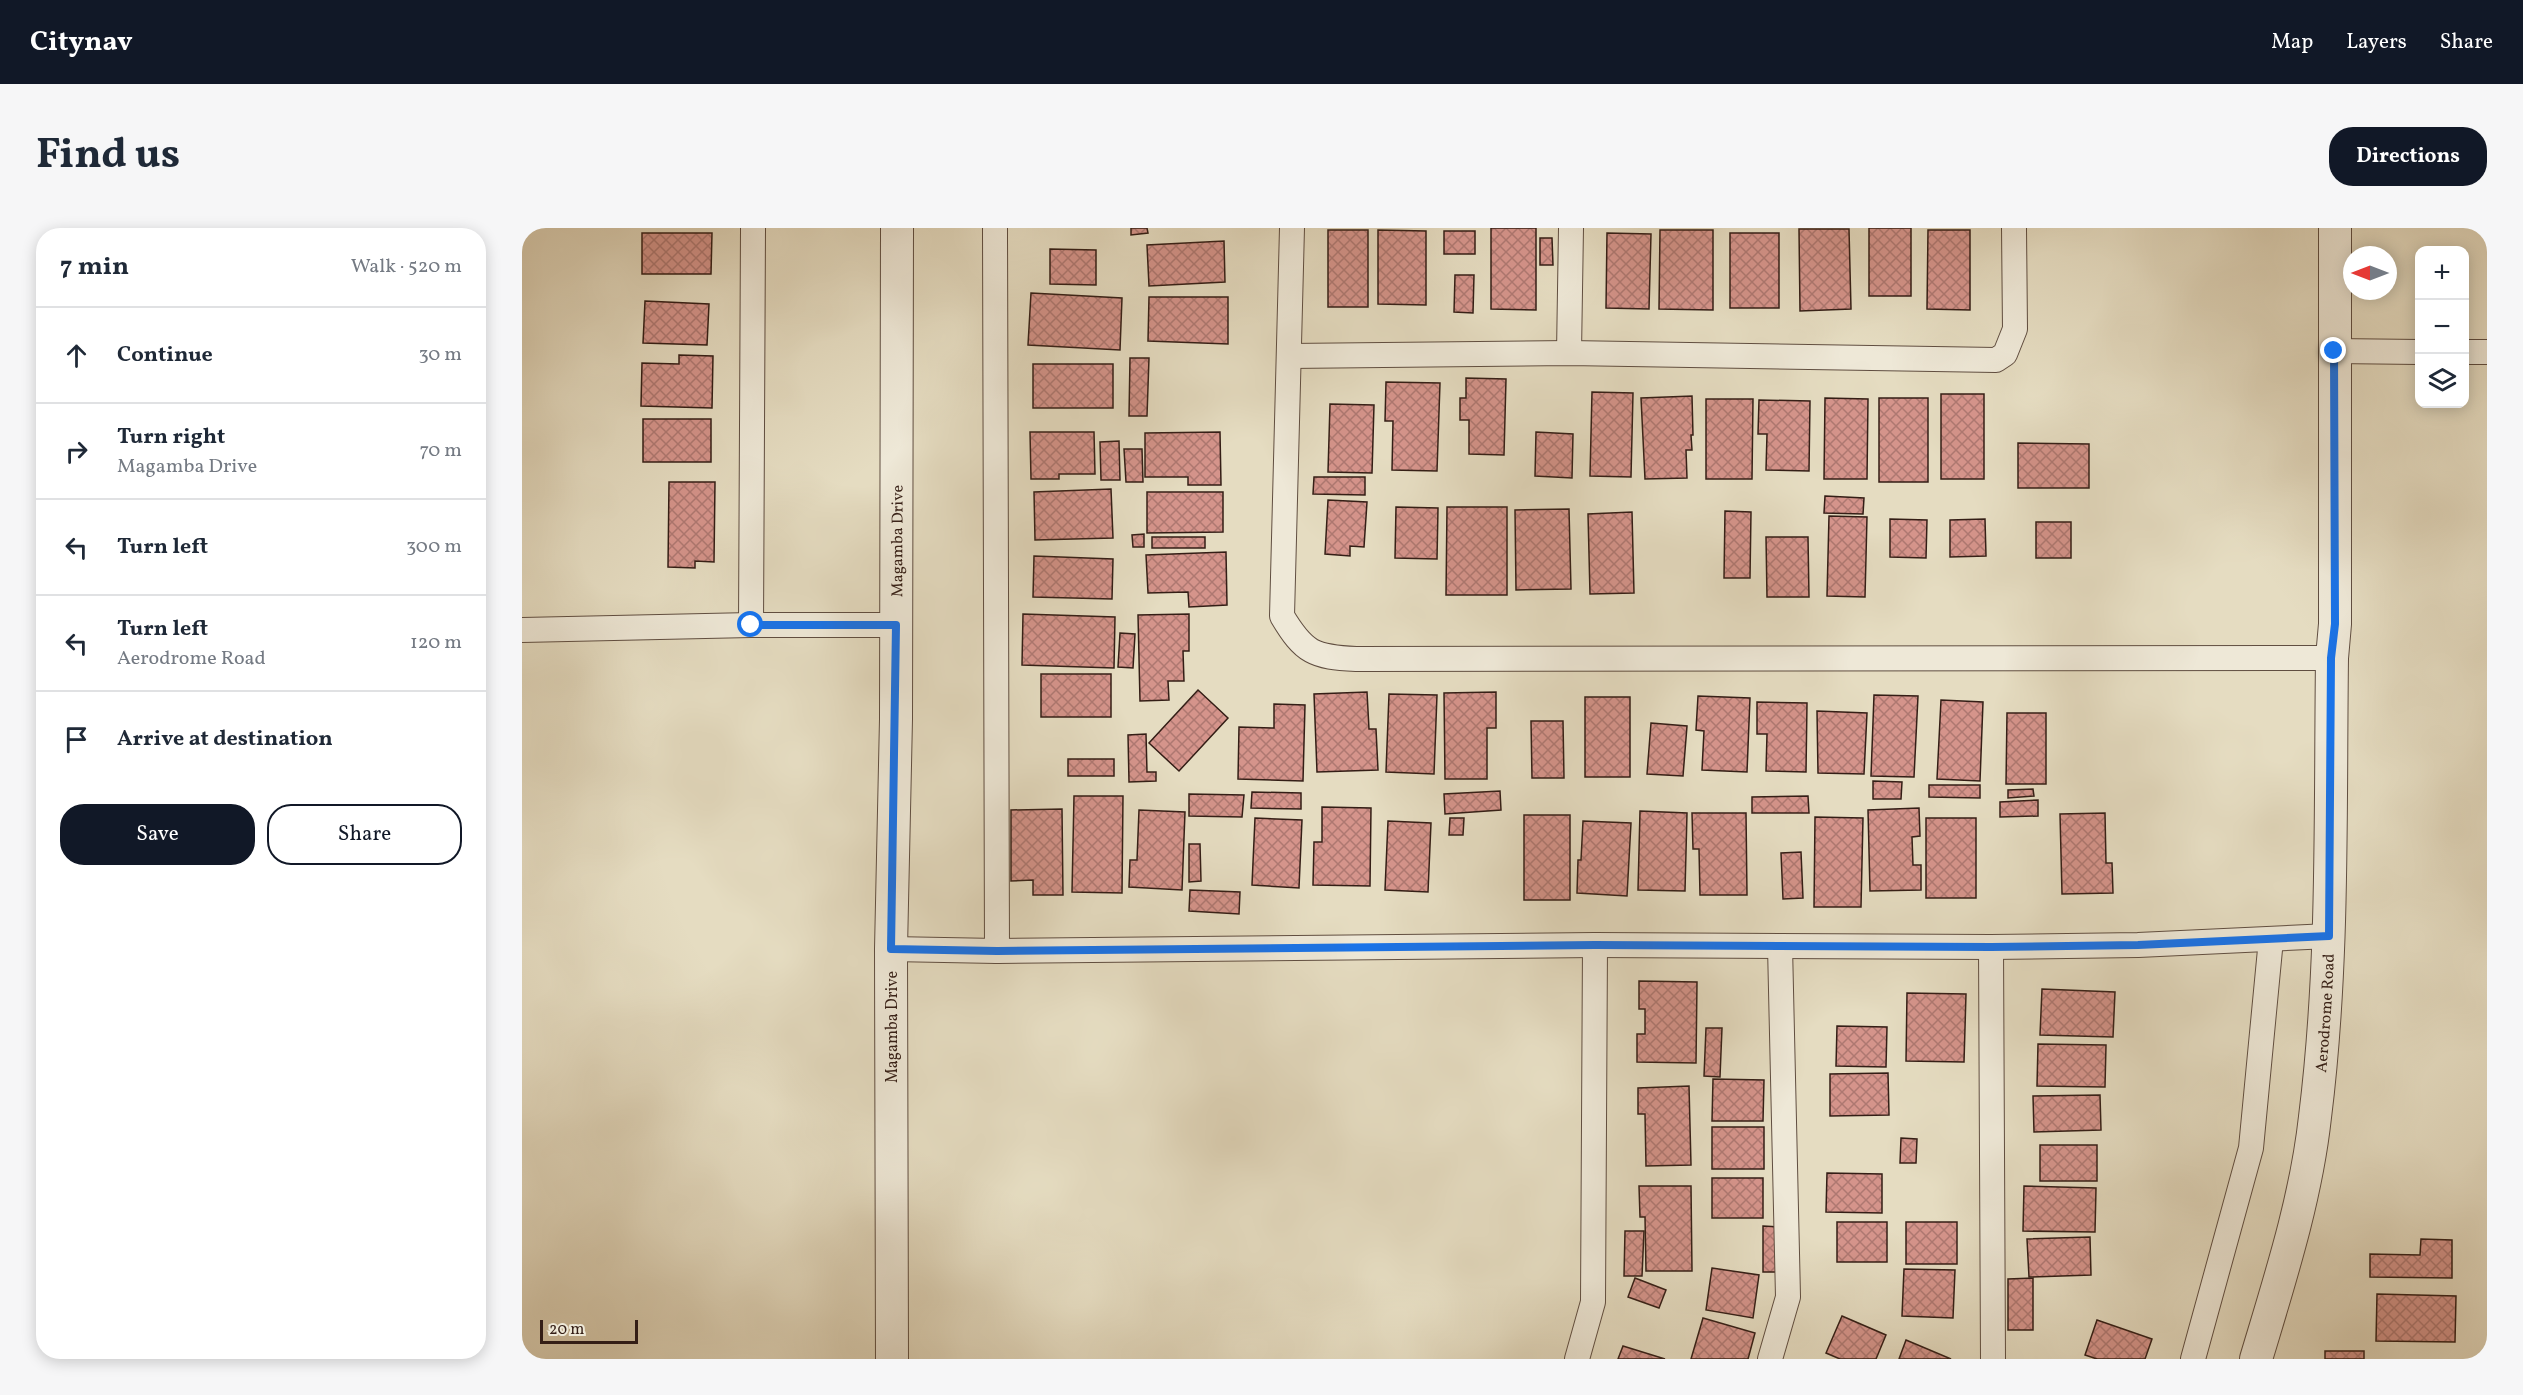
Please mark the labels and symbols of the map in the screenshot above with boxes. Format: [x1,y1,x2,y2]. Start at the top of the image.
north arrow [2343,246,2397,300]
route end [2320,337,2346,363]
street label: Magamba Drive [887,485,909,597]
route start [737,611,763,637]
street label: Aerodrome Road [2311,953,2341,1074]
street label: Magamba Drive [882,971,904,1083]
scale bar [540,1317,638,1344]

